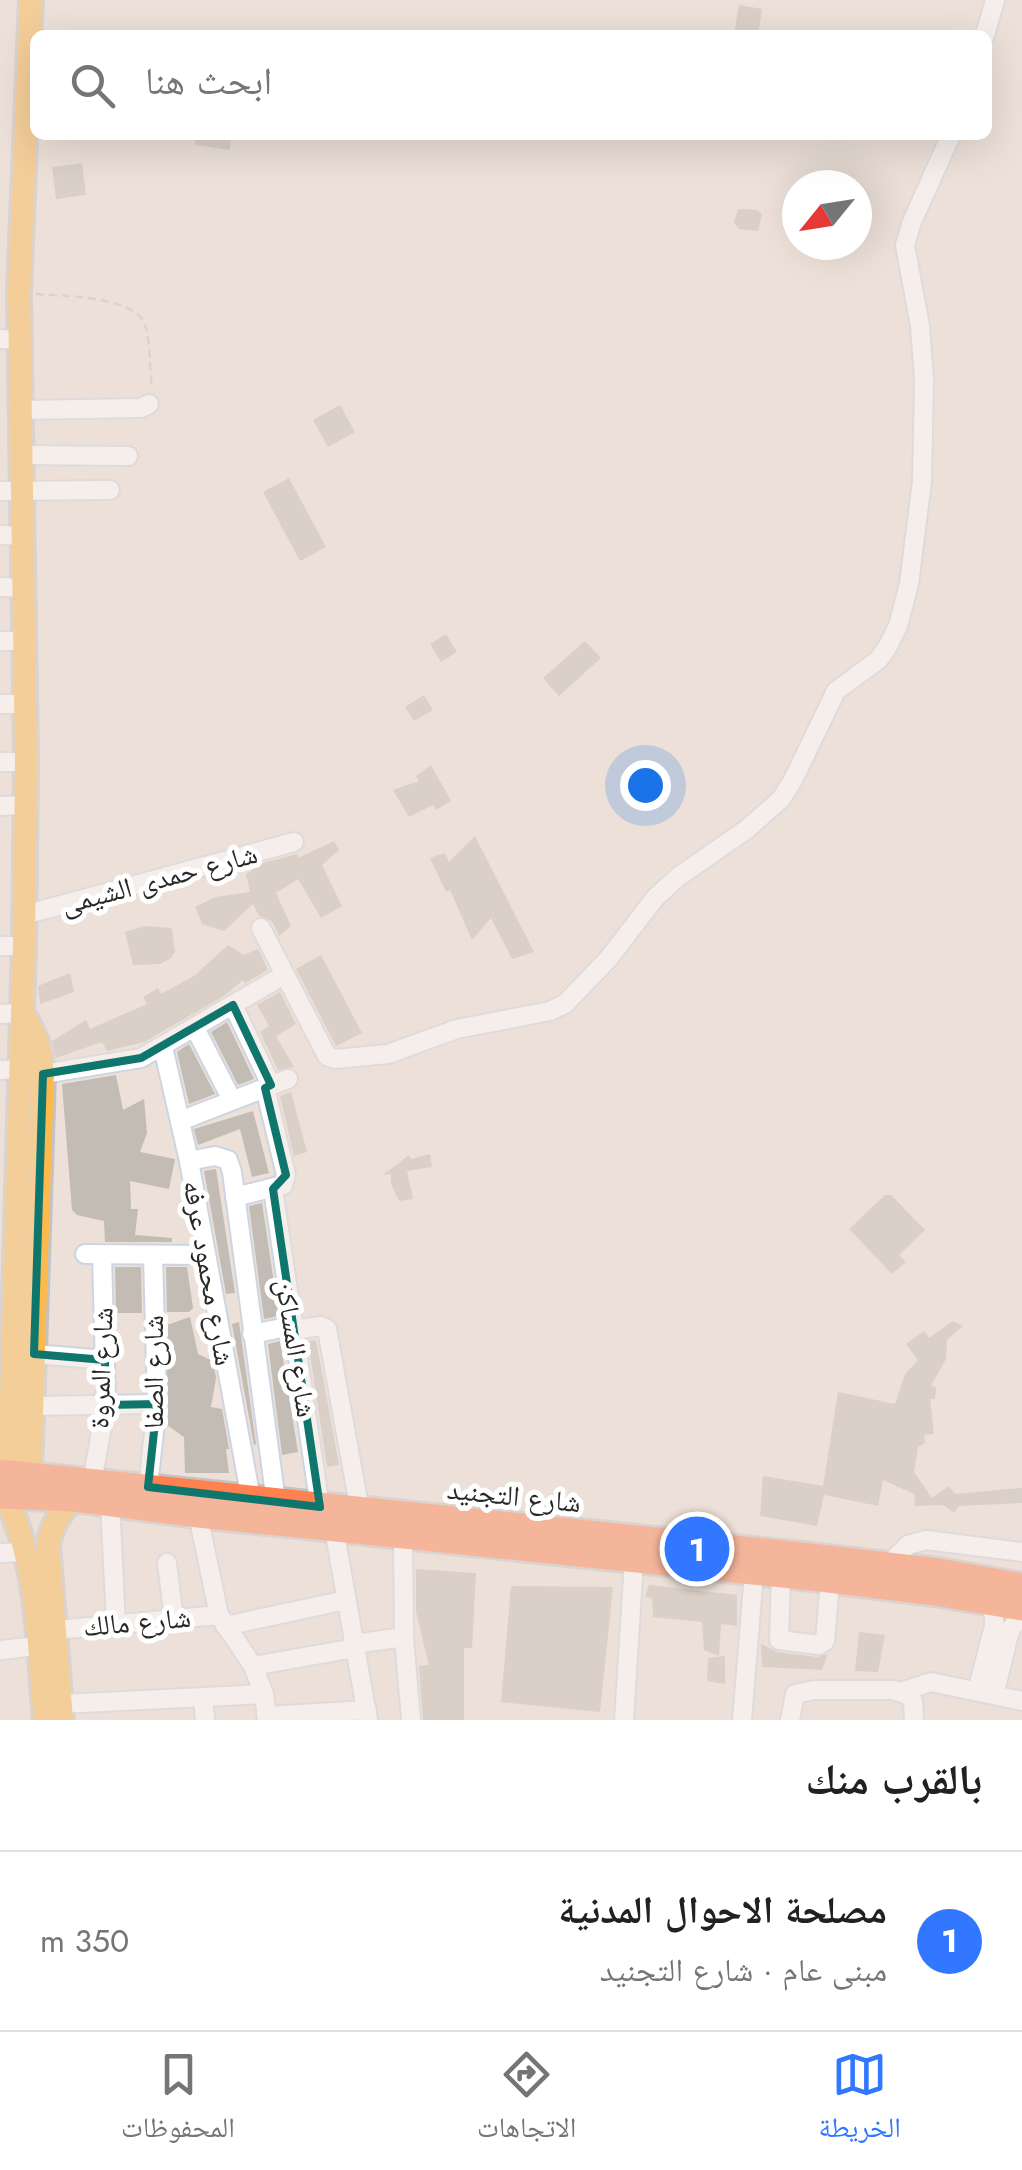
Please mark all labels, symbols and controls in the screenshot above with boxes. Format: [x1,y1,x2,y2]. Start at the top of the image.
search box [30,30,992,140]
text: ابحث هنا [145,53,272,108]
icon: search [65,58,120,113]
north arrow [782,170,872,260]
your location [620,760,671,811]
street label: شارع حمدى الشيمى [56,833,262,925]
street label: شارع محمود عرفه [173,1177,245,1369]
street label: شارع المساكن [265,1276,327,1420]
street label: شارع المروة [78,1307,124,1429]
street label: شارع الصفا [133,1315,174,1429]
street label: شارع التجنيد [445,1469,583,1523]
pin: 1 [664,1512,730,1586]
street label: شارع مالك [81,1597,193,1647]
text: بالقرب منك [805,1749,982,1810]
text: مصلحة الاحوال المدنية [558,1882,887,1937]
text: 350 m [40,1918,129,1964]
text: 1 [941,1918,958,1964]
text: مبنى عام · شارع التجنيد [600,1947,887,1993]
tab: المحفوظات [121,2047,235,2155]
tab: الاتجاهات [477,2047,576,2155]
tab: الخريطة [819,2047,901,2155]

